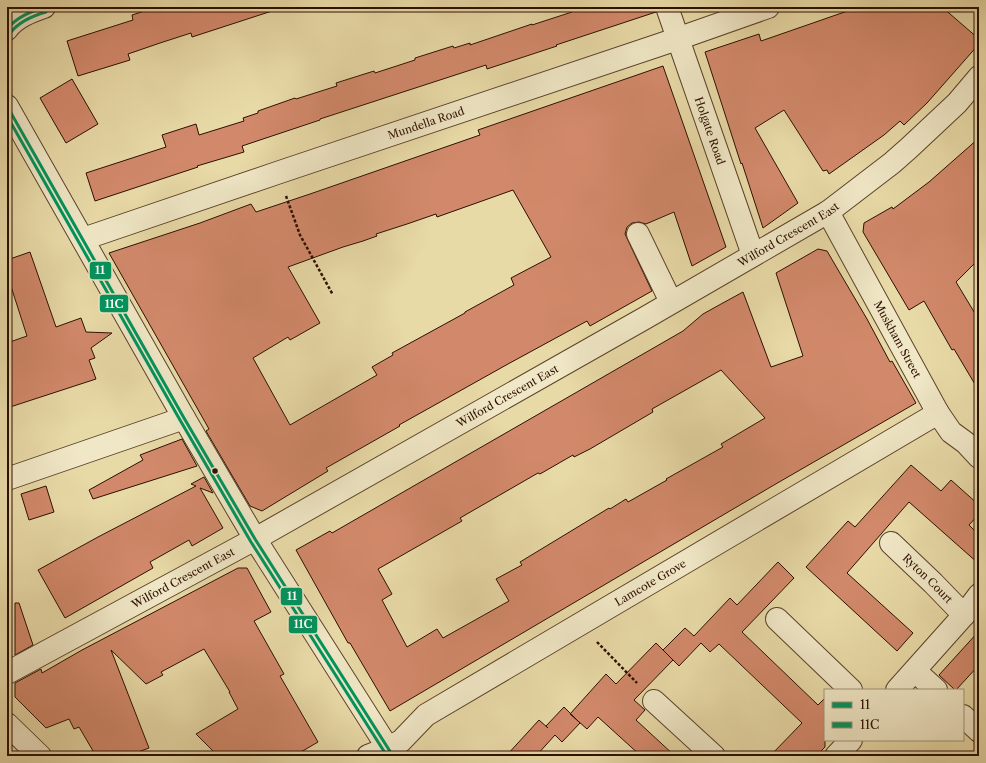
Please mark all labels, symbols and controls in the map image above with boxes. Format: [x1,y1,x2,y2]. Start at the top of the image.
street label: Holgate Road [692,95,728,167]
street label: Mundella Road [386,104,466,142]
street label: Wilford Crescent East [734,199,842,270]
line badge: 11 [89,261,112,280]
text: 11 [95,263,105,277]
line badge: 11C [99,294,129,313]
text: 11C [105,297,123,311]
street label: Muskham Street [871,298,924,380]
street label: Wilford Crescent East [453,361,561,431]
unlabelled marker [210,466,220,476]
street label: Wilford Crescent East [128,544,237,612]
street label: Ryton Court [900,551,956,606]
street label: Lamcote Grove [612,556,689,609]
line badge: 11 [280,587,303,606]
text: 11 [287,589,297,603]
line badge: 11C [288,615,318,634]
text: 11C [294,617,312,631]
legend [824,689,964,741]
text: 11 [860,697,870,712]
text: 11C [860,717,879,732]

